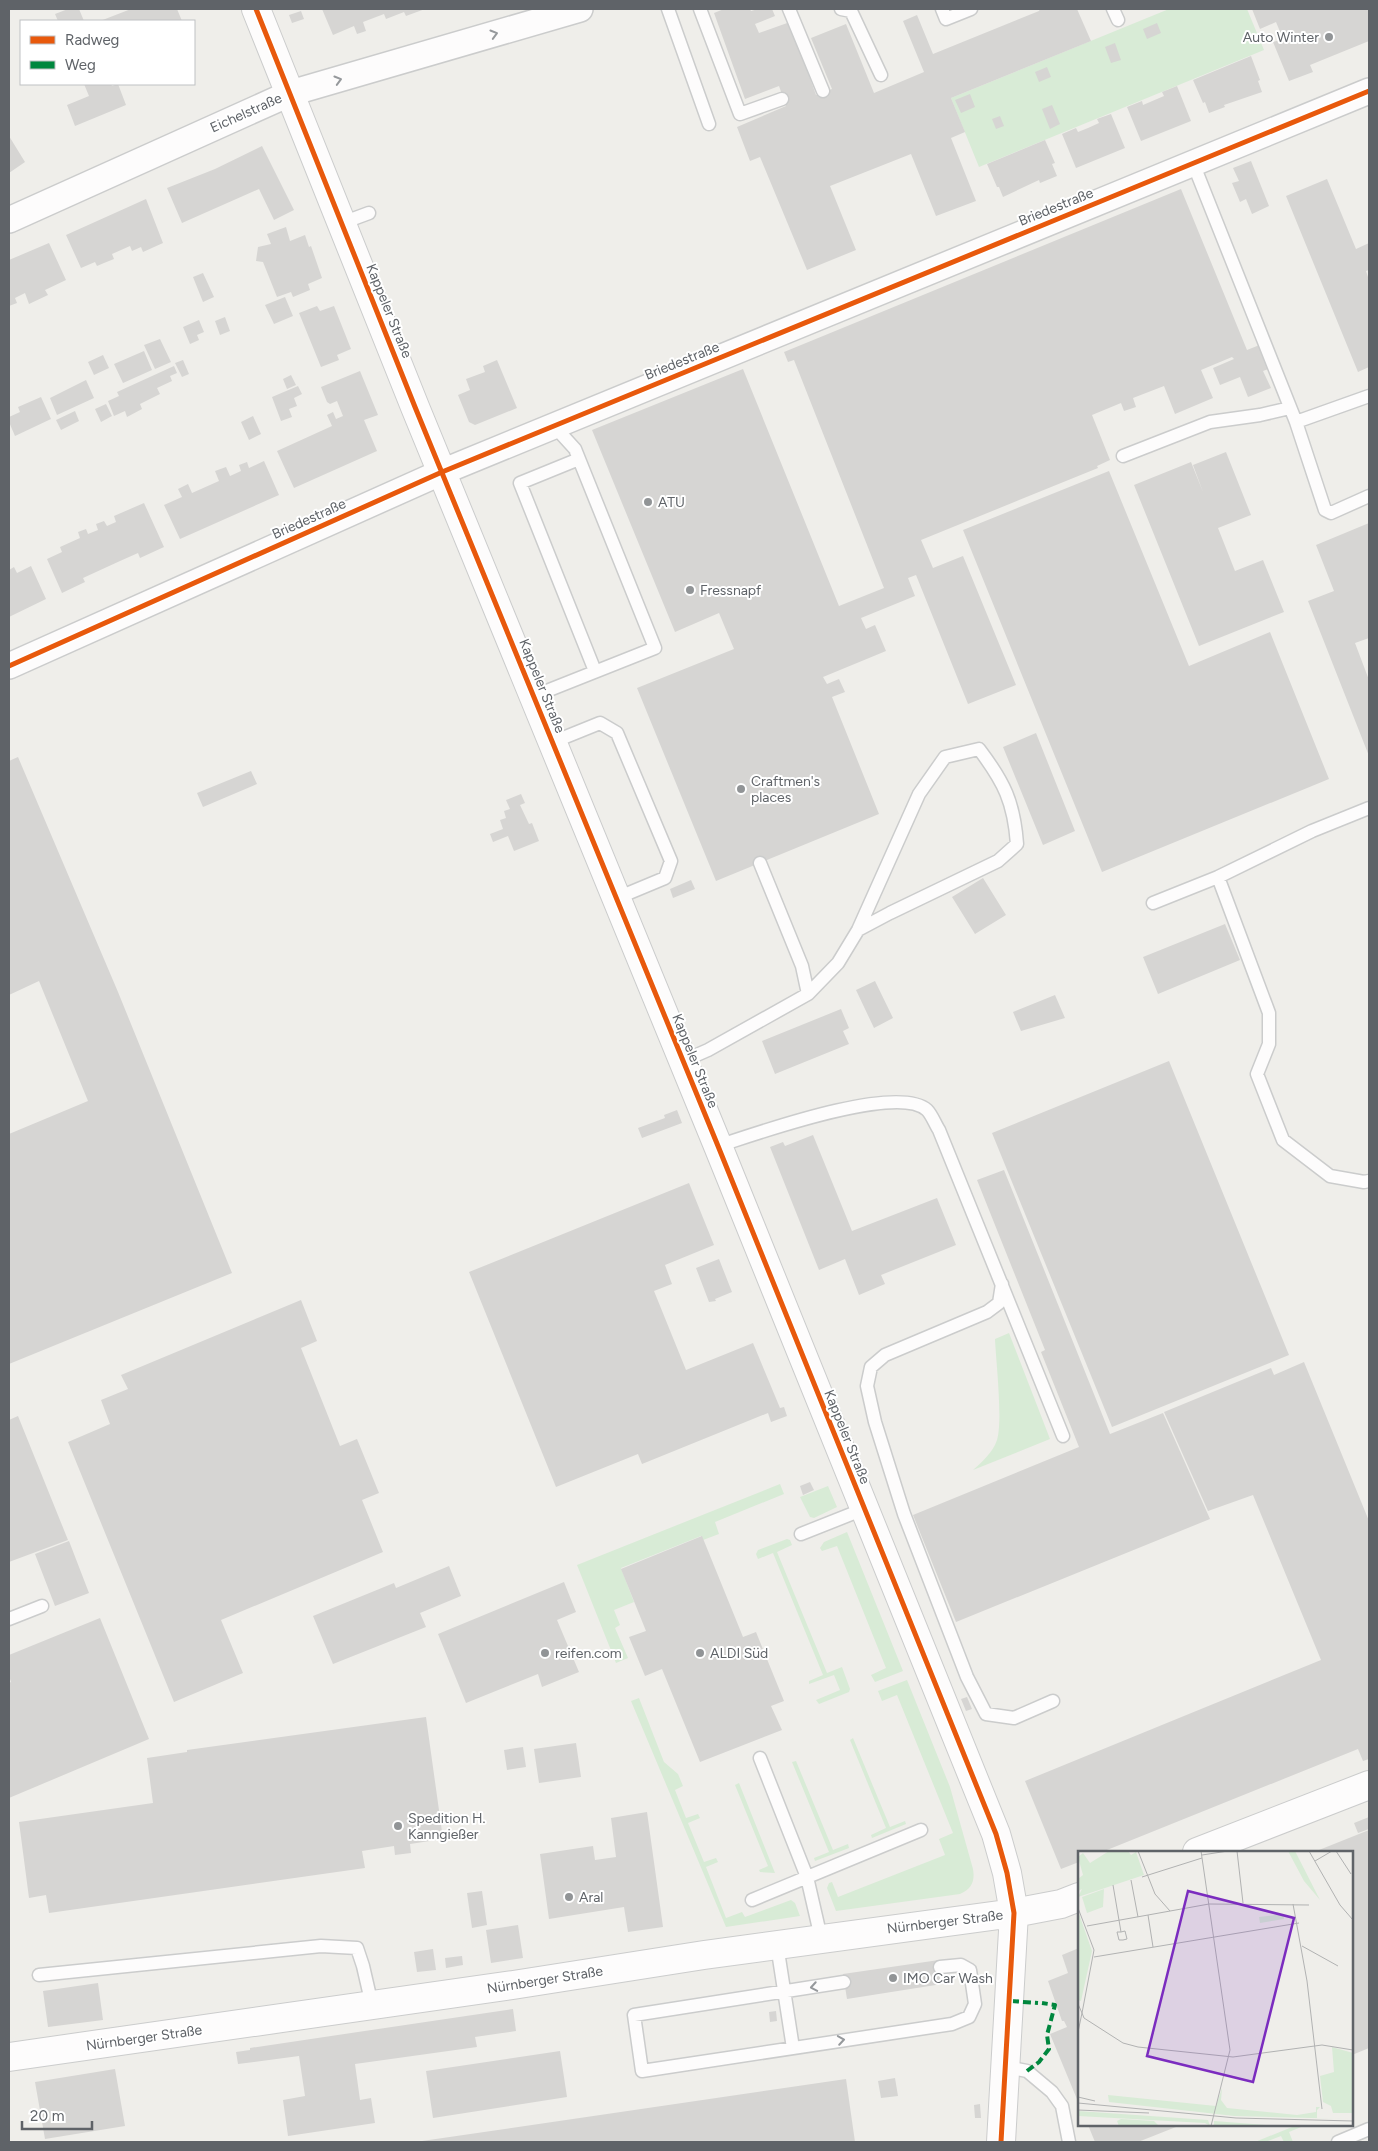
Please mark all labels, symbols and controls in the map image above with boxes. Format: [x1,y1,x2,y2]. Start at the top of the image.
legend [20,20,195,85]
one-way arrow [489,29,497,39]
place label: Auto Winter [1243,29,1319,46]
text: Radweg [65,31,119,49]
marker: Auto Winter [1323,31,1335,43]
text: Weg [65,56,96,74]
one-way arrow [333,75,341,85]
street label: Eichelstraße [207,89,285,136]
street label: Briedestraße [1016,184,1096,230]
street label: Kappeler Straße [362,261,416,361]
street label: Briedestraße [642,338,722,384]
place label: ATU [658,494,685,511]
street label: Briedestraße [269,495,349,543]
marker: ATU [642,496,654,508]
place label: Fressnapf [700,582,762,599]
marker: Fressnapf [684,584,696,596]
street label: Kappeler Straße [515,636,569,736]
place label: Craftmen's places [751,773,820,806]
marker: Craftmen's places [735,783,747,795]
street label: Kappeler Straße [668,1011,722,1111]
street label: Kappeler Straße [820,1387,874,1487]
place label: reifen.com [555,1645,622,1662]
place label: ALDI Süd [710,1645,768,1662]
marker: reifen.com [539,1647,551,1659]
marker: ALDI Süd [694,1647,706,1659]
place label: Spedition H. Kanngießer [408,1810,485,1843]
marker: Spedition H. Kanngießer [392,1820,404,1832]
inset map [1078,1851,1353,2126]
place label: Aral [579,1889,603,1906]
marker: Aral [563,1891,575,1903]
street label: Nürnberger Straße [886,1906,1005,1938]
street label: Nürnberger Straße [486,1962,605,1998]
place label: IMO Car Wash [903,1970,993,1987]
marker: IMO Car Wash [887,1972,899,1984]
one-way arrow [810,1982,819,1992]
street label: Nürnberger Straße [85,2021,204,2055]
one-way arrow [837,2036,846,2046]
scale bar [22,2098,92,2130]
text: 20 m [30,2107,64,2125]

